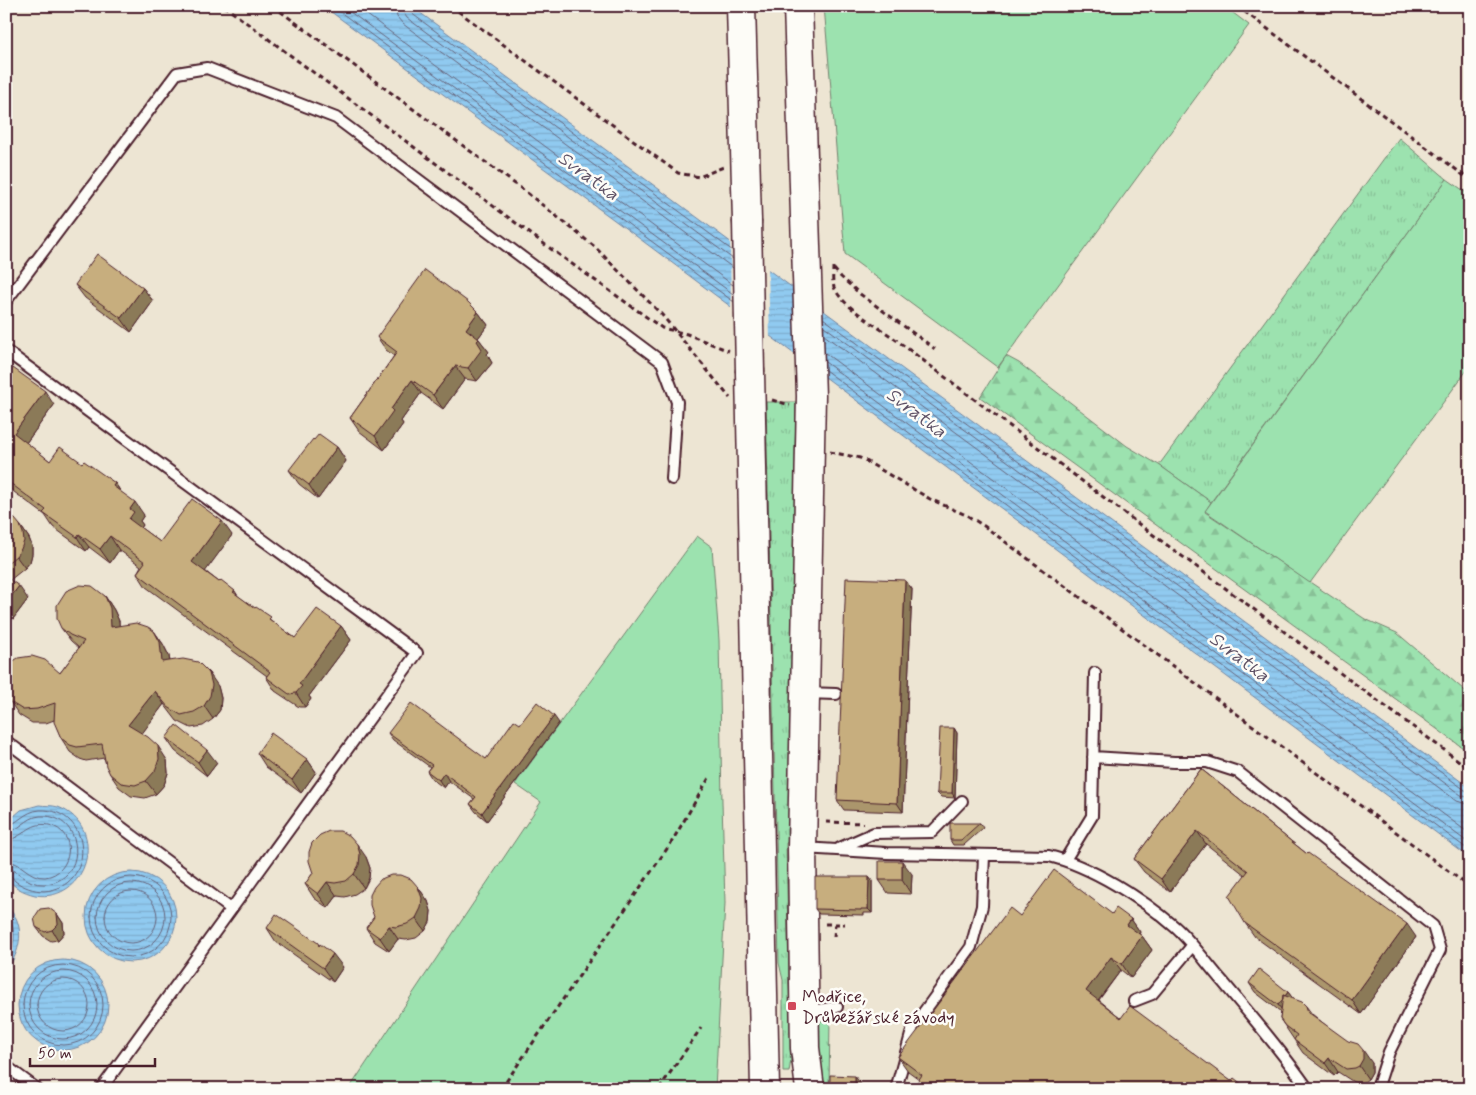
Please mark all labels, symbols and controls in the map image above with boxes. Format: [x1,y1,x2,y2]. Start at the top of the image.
water label: Svratka [553,146,624,207]
water label: Svratka [881,382,952,444]
water label: Svratka [1204,626,1275,688]
place label: Modřice, Drůbežářské závody [802,985,955,1030]
marker: Modřice, Drůbežářské závody [786,1000,798,1012]
scale bar [30,1035,155,1067]
text: 50 m [38,1044,72,1064]

